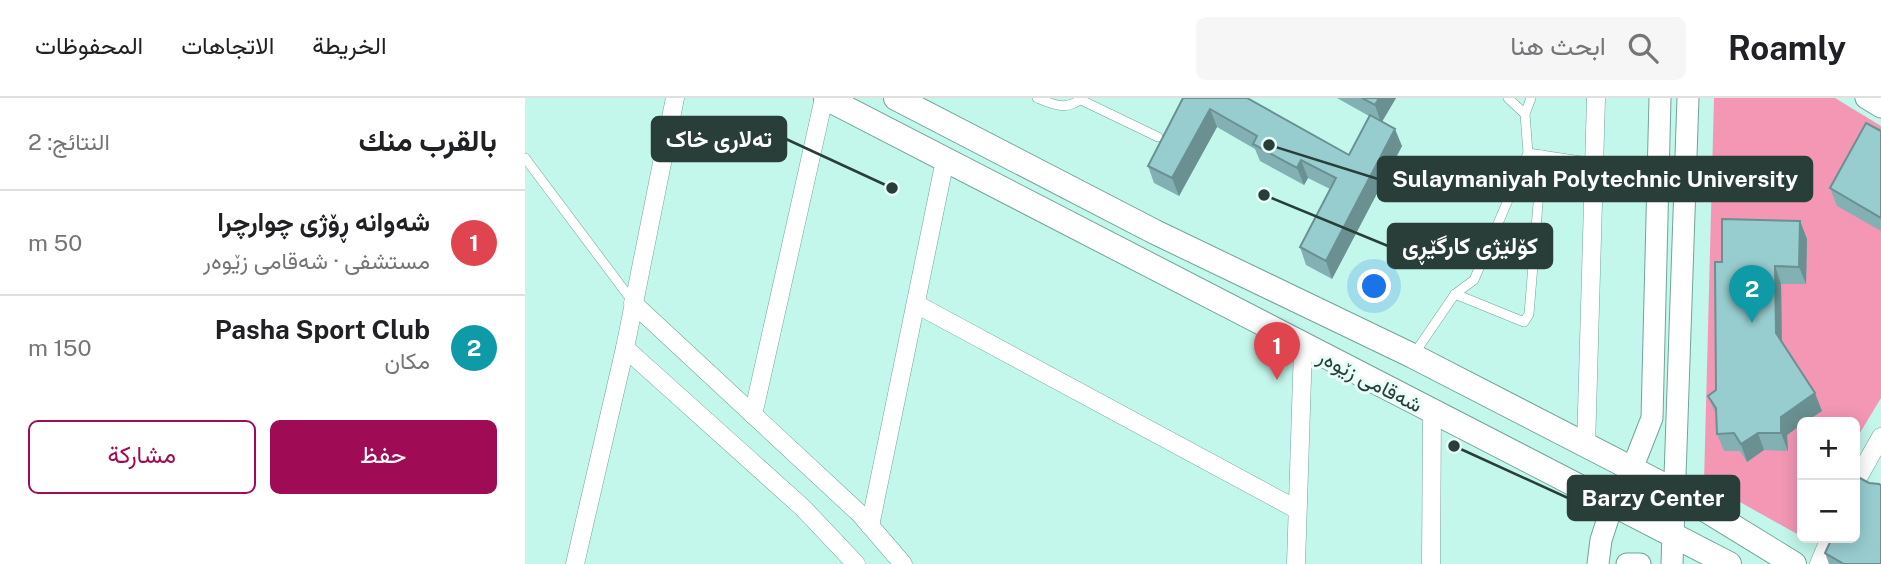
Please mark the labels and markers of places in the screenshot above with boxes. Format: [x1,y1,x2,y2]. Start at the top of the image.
callout: تەلاری خاک [652,117,786,161]
callout: Sulaymaniyah Polytechnic University [1378,157,1812,201]
callout: کۆلێژی کارگێڕی [1388,224,1552,268]
pin: 2 [1729,265,1775,323]
pin: 1 [1254,322,1300,380]
callout: Barzy Center [1568,476,1739,520]

